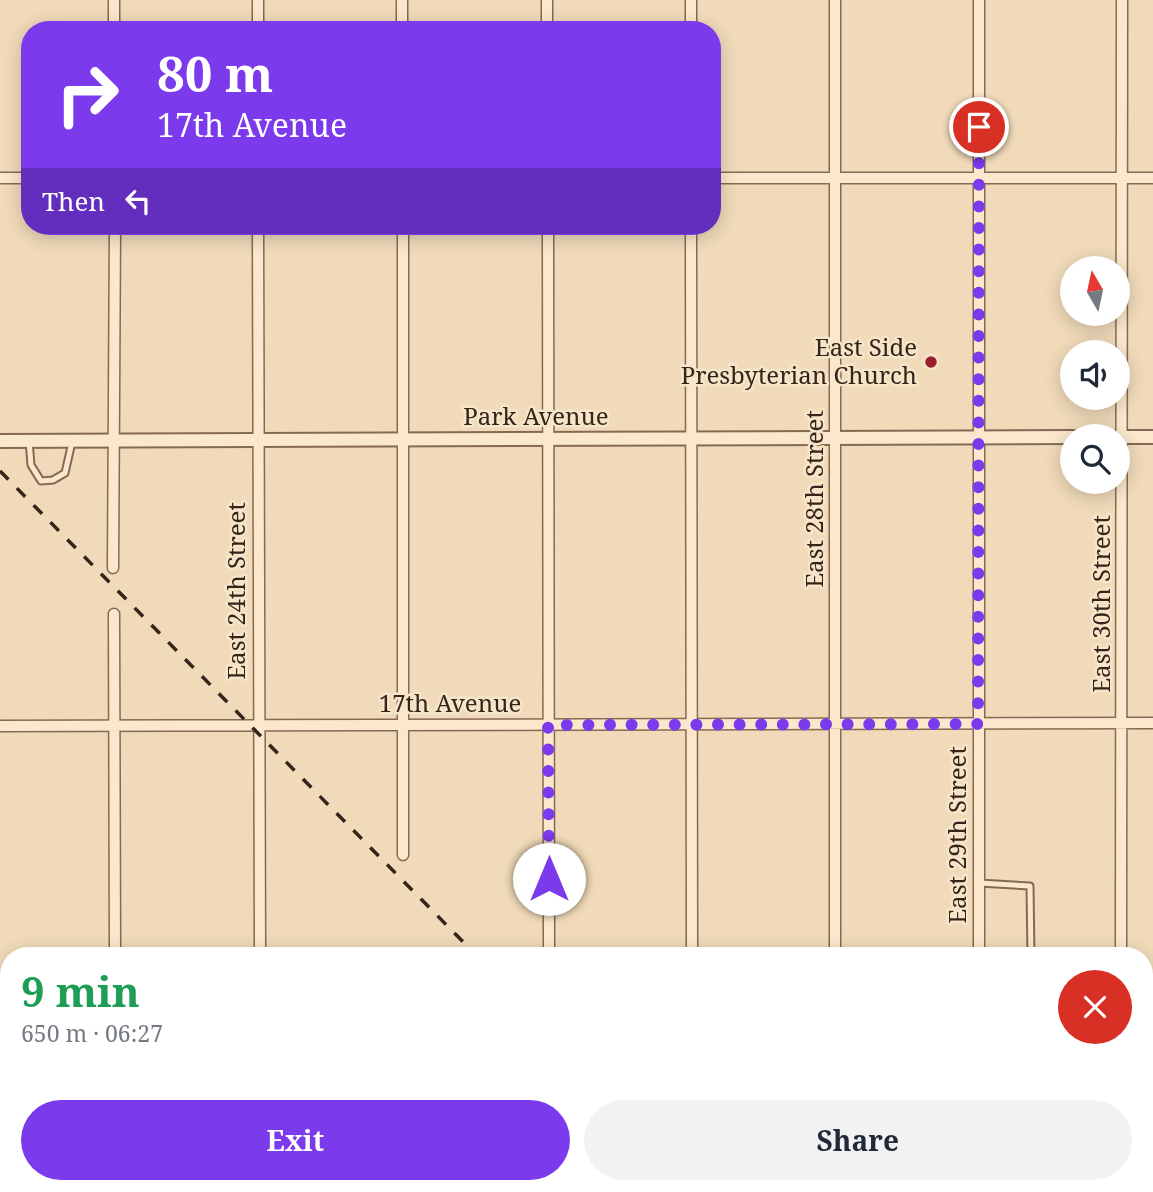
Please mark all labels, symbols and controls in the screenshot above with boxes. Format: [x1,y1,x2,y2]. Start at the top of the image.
text: 80 m [157,40,273,106]
icon: right [42,49,133,140]
pin [949,97,1009,157]
text: 17th Avenue [157,103,347,146]
icon: arrive [960,108,998,146]
icon: left [119,182,157,220]
text: Then [42,183,105,219]
north arrow [1060,256,1130,326]
map controls [1060,256,1130,494]
place label: East Side Presbyterian Church [681,330,917,391]
button: sound [1060,340,1130,410]
marker: East Side Presbyterian Church [923,354,939,370]
street label: Park Avenue [463,399,609,432]
street label: East 28th Street [797,410,830,588]
button: search [1060,424,1130,494]
street label: East 24th Street [219,502,252,680]
street label: East 30th Street [1084,515,1117,693]
street label: 17th Avenue [379,686,521,719]
street label: East 29th Street [940,746,973,924]
position arrow [512,842,586,916]
text: 9 min [21,962,140,1019]
button: close [1058,970,1132,1044]
text: 650 m · 06:27 [21,1017,163,1049]
button: Exit [21,1100,570,1180]
button: Share [584,1100,1132,1180]

